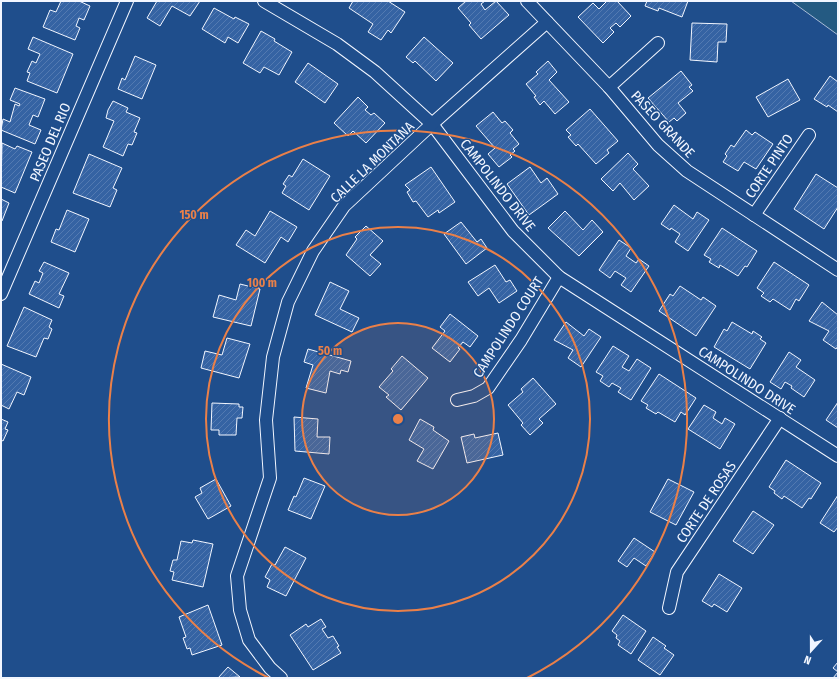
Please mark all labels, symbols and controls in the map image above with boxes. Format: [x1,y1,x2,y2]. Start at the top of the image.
street label: PASEO GRANDE [627,87,698,162]
street label: PASEO DEL RIO [26,100,75,184]
street label: CALLE LA MONTANA [327,118,418,207]
street label: CORTE PINTO [742,131,797,202]
street label: CAMPOLINDO DRIVE [456,136,539,235]
text: 150 m [179,208,209,222]
street label: CAMPOLINDO COURT [469,273,548,381]
text: 100 m [247,276,277,290]
street label: CAMPOLINDO DRIVE [695,343,799,418]
text: 50 m [318,344,342,358]
centre of rings [391,412,405,426]
street label: CORTE DE ROSAS [673,458,740,546]
north arrow [791,631,831,671]
text: N [802,653,813,667]

